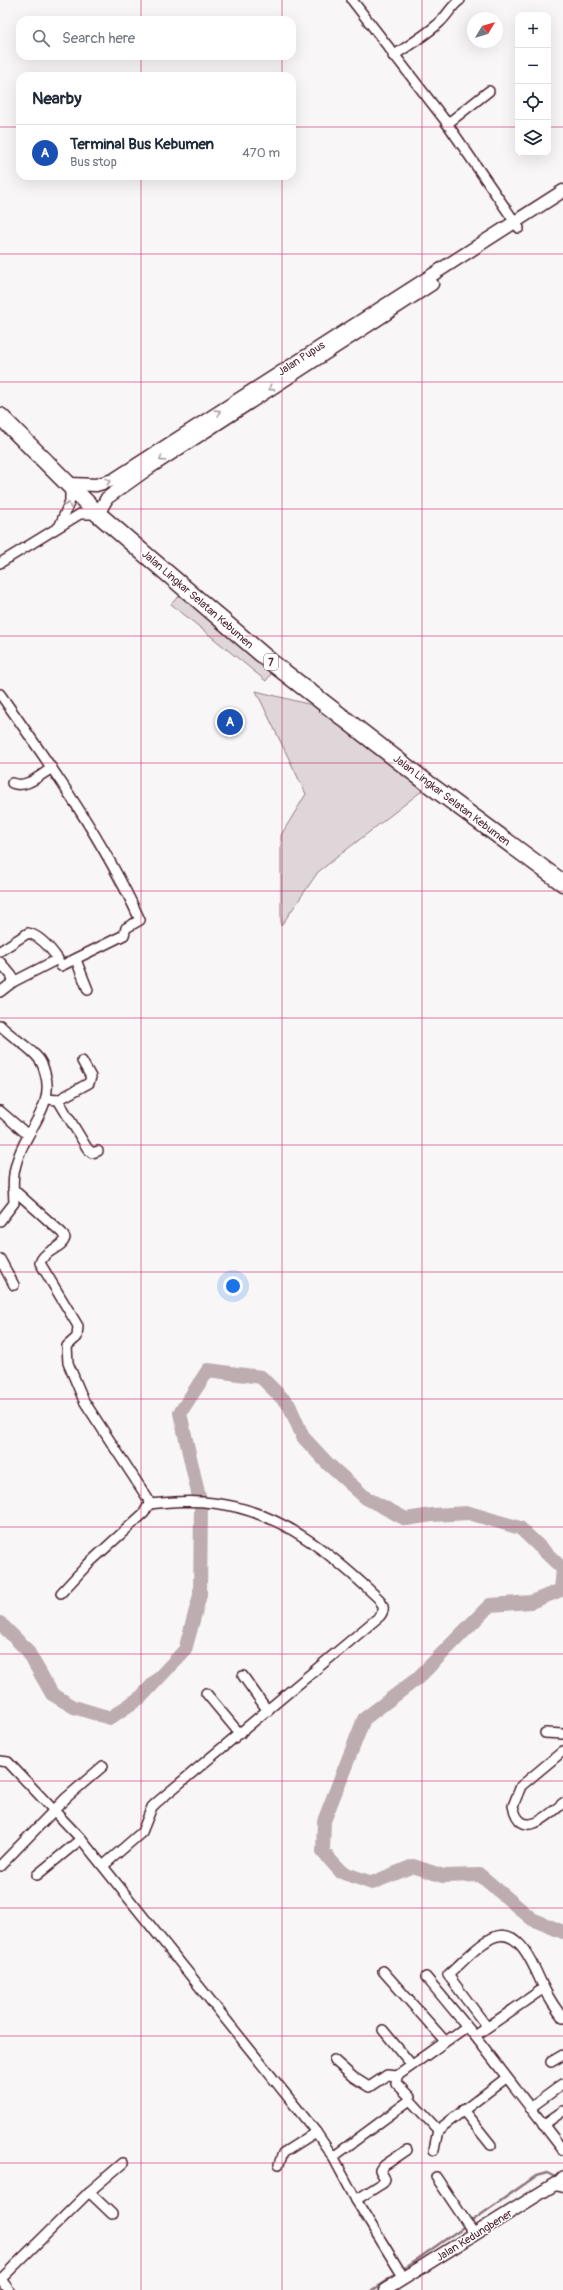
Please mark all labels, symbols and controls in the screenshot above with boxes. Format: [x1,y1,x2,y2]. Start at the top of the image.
north arrow [467,12,503,48]
map controls [515,12,551,156]
button: + [515,12,551,48]
search box [16,16,296,60]
icon: search [30,27,52,49]
text: Search here [62,29,135,48]
button: − [515,48,551,84]
button: locate [515,84,551,120]
text: Nearby [32,88,81,109]
button: layers [515,120,551,156]
text: Terminal Bus Kebumen [70,135,214,154]
text: A [41,145,49,161]
text: 470 m [242,145,280,161]
text: Bus stop [70,154,117,170]
street label: Jalan Pupus [275,338,327,378]
one-way arrow [269,383,276,390]
one-way arrow [214,409,221,417]
one-way arrow [160,454,167,461]
one-way arrow [105,478,112,486]
one-way arrow [63,502,72,509]
street label: Jalan Lingkar Selatan Kebumen [139,548,256,651]
road number: 7 [264,654,278,670]
pin: A [217,707,243,737]
street label: Jalan Lingkar Selatan Kebumen [391,752,513,849]
your location [223,1276,243,1296]
street label: Jalan Kedungbener [434,2207,515,2264]

